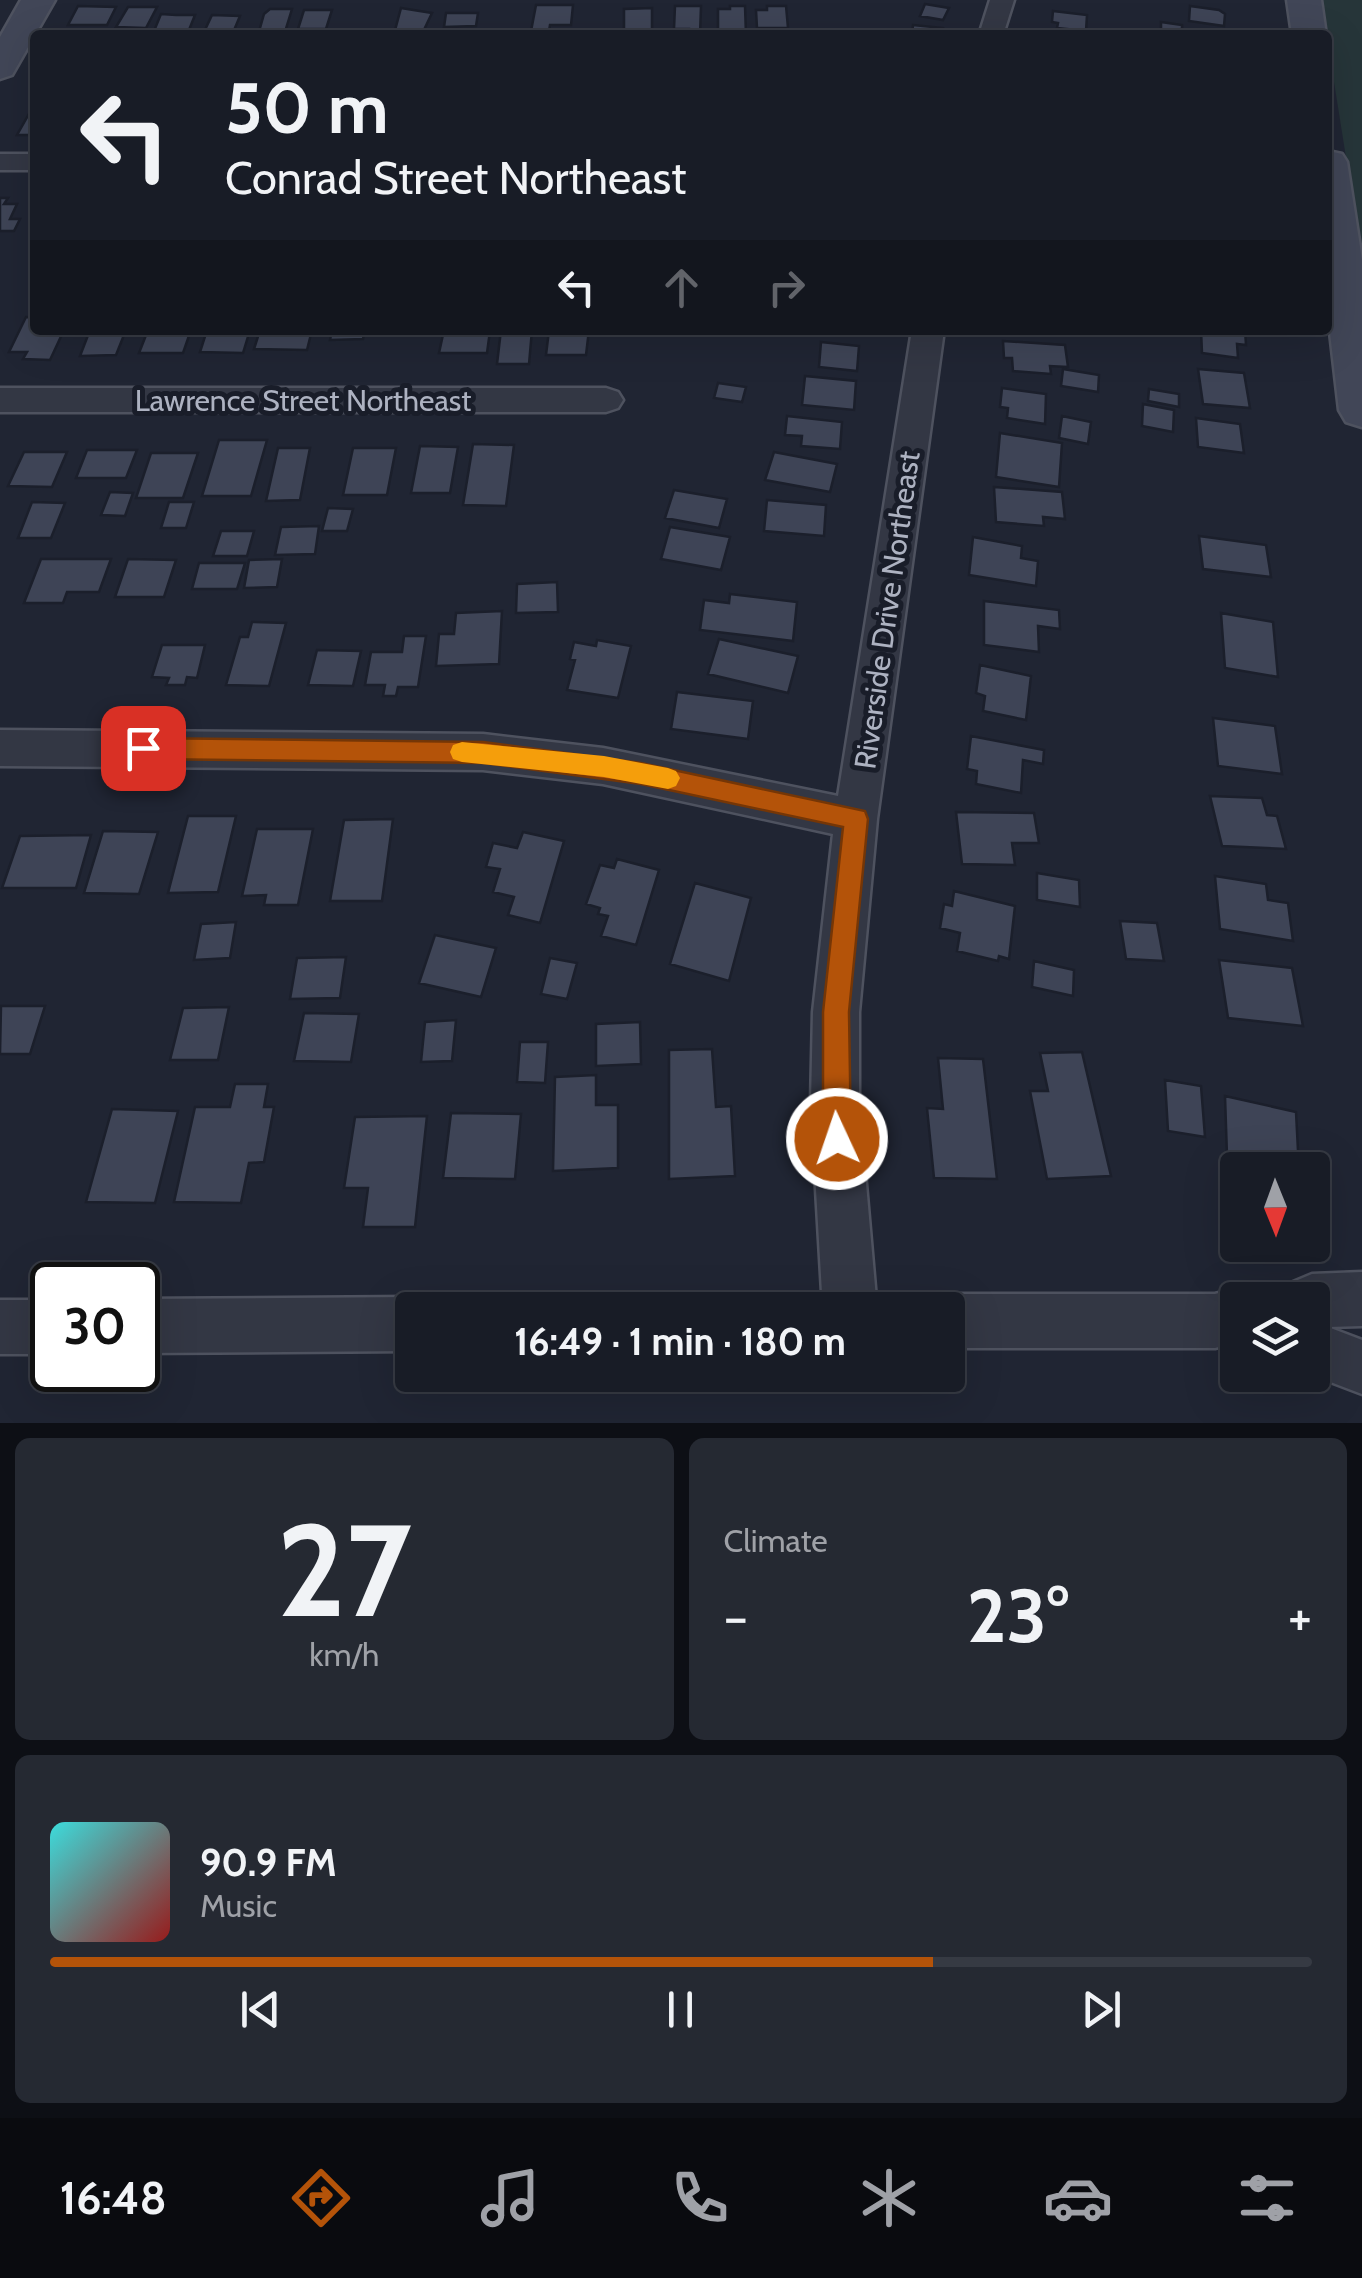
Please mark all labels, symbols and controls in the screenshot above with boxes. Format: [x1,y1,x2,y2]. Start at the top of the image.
text: 50 m [225,65,389,151]
icon: left [60,70,190,200]
text: Conrad Street Northeast [225,151,686,205]
icon: left [549,260,604,315]
icon: ahead [654,260,709,315]
icon: right [759,260,814,315]
street label: Lawrence Street Northeast [135,382,471,419]
street label: Riverside Drive Northeast [846,449,928,771]
pin [101,706,186,791]
icon: arrive [116,721,171,776]
position arrow [785,1087,889,1191]
north arrow [1220,1152,1330,1262]
map controls [1220,1152,1330,1392]
speed limit sign: 30 [30,1262,160,1392]
button: layers [1220,1282,1330,1392]
text: 16:49 · 1 min · 180 m [514,1318,846,1365]
text: 27 [277,1491,412,1649]
text: Climate [724,1521,828,1560]
text: 23° [967,1570,1069,1661]
text: − [724,1583,748,1650]
text: + [1288,1583,1312,1650]
text: km/h [309,1635,379,1674]
text: 90.9 FM [200,1839,337,1886]
text: Music [200,1886,277,1925]
icon: previous [233,1982,288,2037]
icon: pause [653,1982,708,2037]
icon: next [1074,1982,1129,2037]
icon: directions [286,2163,356,2233]
icon: music [475,2163,545,2233]
icon: phone [665,2163,735,2233]
icon: climate [854,2163,924,2233]
icon: car [1043,2163,1113,2233]
icon: filters [1232,2163,1302,2233]
text: 16:48 [60,2171,167,2225]

